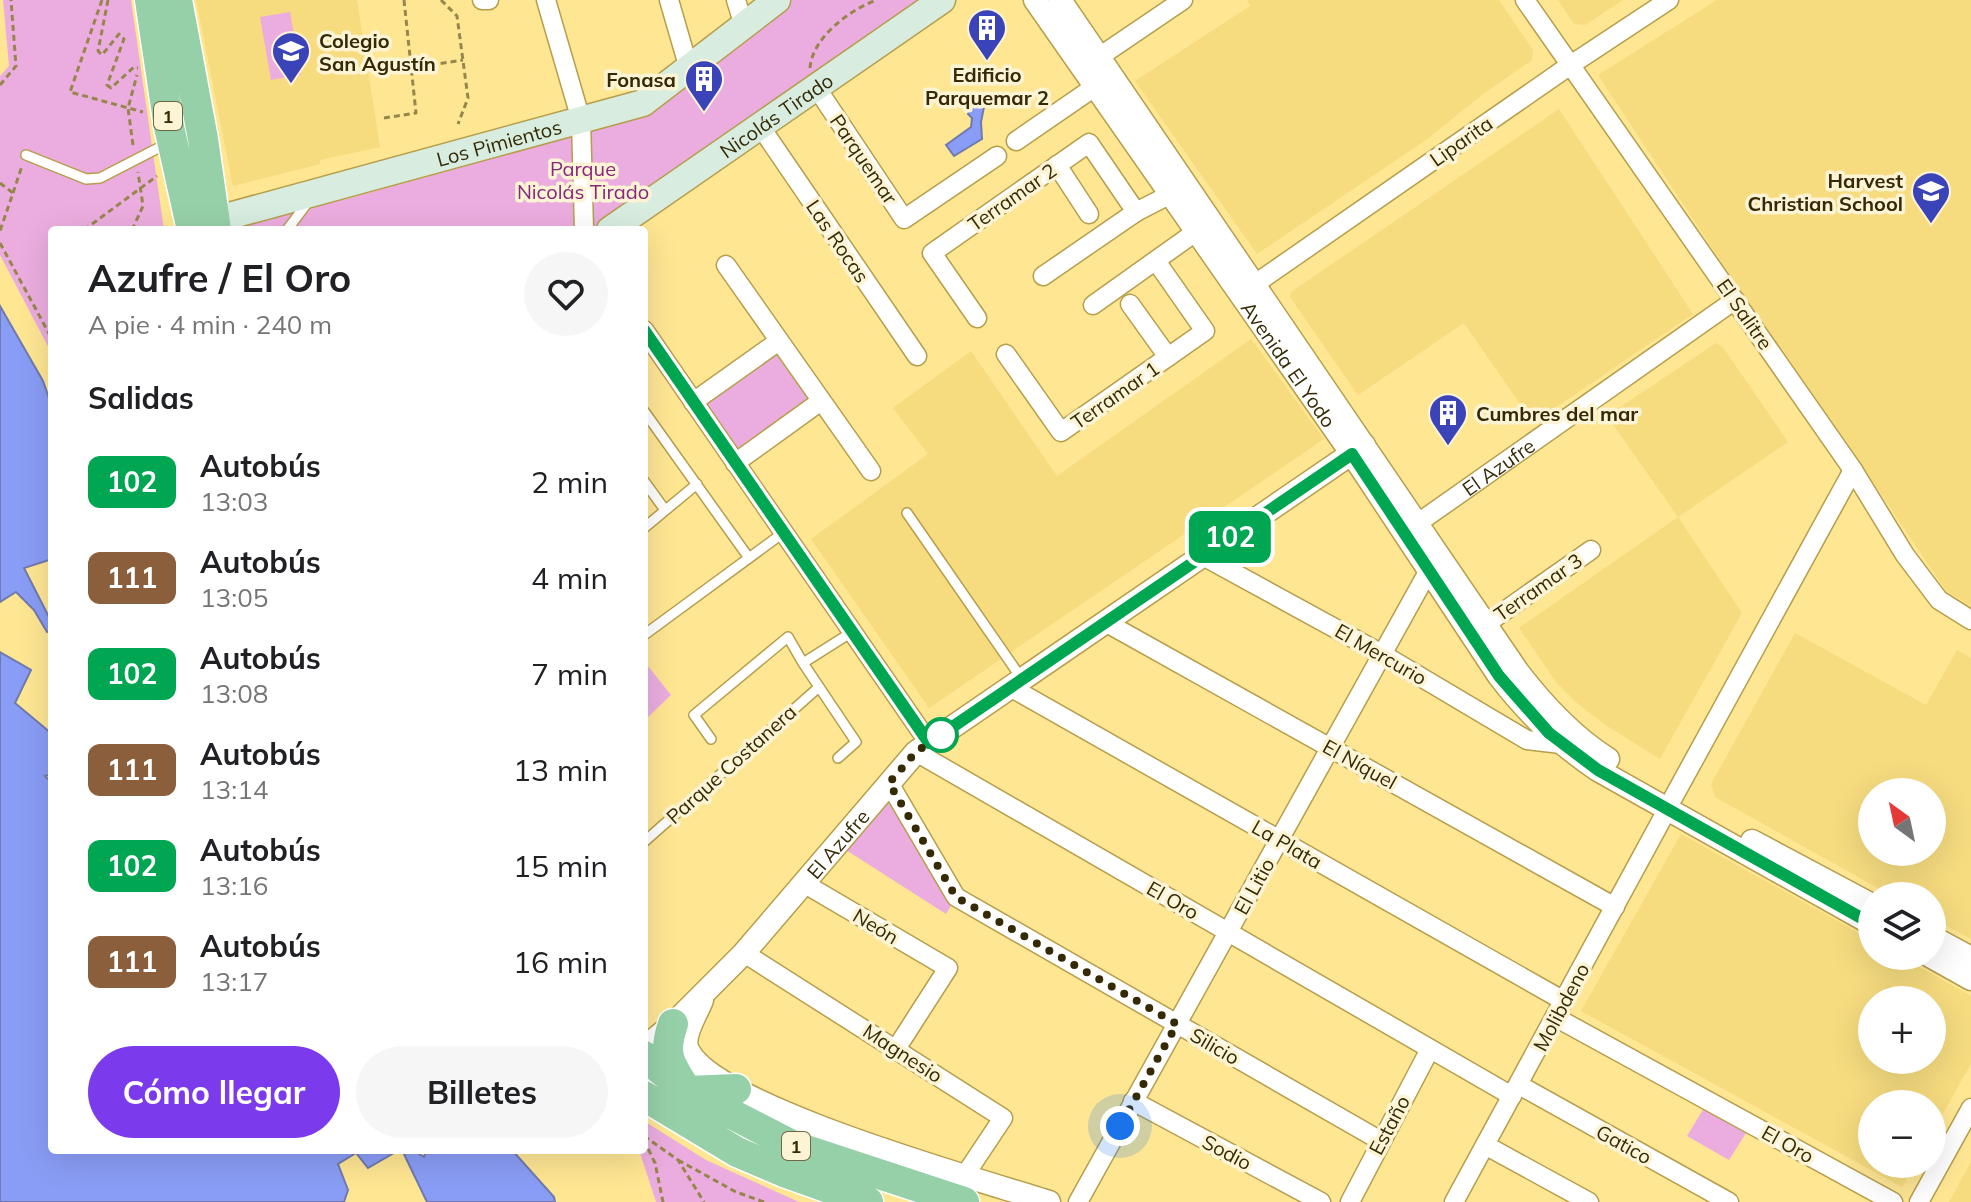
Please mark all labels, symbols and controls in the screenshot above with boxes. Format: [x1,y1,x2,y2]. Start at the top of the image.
building icon: Edificio Parquemar 2 [966,7,1008,62]
place label: Colegio San Agustín [319,28,436,76]
school or university icon: Colegio San Agustín [270,30,312,85]
building icon: Fonasa [683,58,725,113]
place label: Edificio Parquemar 2 [925,62,1049,110]
place label: Fonasa [606,67,676,92]
street label: Nicolás Tirado [715,67,838,163]
road number: 1 [154,102,182,130]
street label: Parquemar [825,109,904,209]
street label: Liparita [1425,110,1497,172]
street label: Los Pimientos [434,113,564,171]
park label: Parque Nicolás Tirado [517,156,649,204]
street label: Terramar 2 [963,158,1061,236]
place label: Harvest Christian School [1748,168,1903,216]
school or university icon: Harvest Christian School [1910,170,1952,225]
street label: Las Rocas [801,195,875,287]
button: heart [524,252,608,336]
text: Azufre / El Oro [88,254,351,302]
street label: El Salitre [1712,274,1778,354]
street label: Avenida El Yodo [1236,296,1342,432]
text: A pie · 4 min · 240 m [88,308,332,341]
street label: Terramar 1 [1066,356,1164,434]
text: Salidas [88,379,194,417]
building icon: Cumbres del mar [1427,392,1469,447]
place label: Cumbres del mar [1476,401,1638,426]
street label: El Azufre [1457,432,1539,501]
text: Autobús [200,447,321,485]
text: 2 min [531,463,608,501]
text: 102 [107,464,157,499]
text: 13:03 [200,485,268,518]
line badge: 102 [1184,511,1276,563]
text: 102 [1205,519,1255,554]
text: Autobús [200,543,321,581]
street label: Terramar 3 [1489,548,1587,626]
text: 4 min [531,559,608,597]
text: 111 [107,560,157,595]
text: 13:05 [200,581,268,614]
street label: El Mercurio [1331,618,1431,690]
text: Autobús [200,639,321,677]
text: 7 min [531,655,608,693]
text: 102 [107,656,157,691]
text: 13:08 [200,677,268,710]
street label: Parque Costanera [661,699,801,829]
unlabelled marker [924,718,958,752]
street label: El Níquel [1319,734,1401,794]
text: Autobús [200,735,321,773]
text: 13 min [513,751,608,789]
text: 111 [107,752,157,787]
text: 13:14 [200,773,268,806]
north arrow [1858,778,1946,866]
map controls [1858,778,1946,1178]
street label: El Azufre [801,804,874,883]
street label: La Plata [1247,814,1327,874]
text: Autobús [200,831,321,869]
text: 15 min [513,847,608,885]
text: 102 [107,848,157,883]
street label: El Litio [1228,853,1280,919]
text: 13:16 [200,869,268,902]
street label: El Oro [1143,875,1203,925]
button: layers [1858,882,1946,970]
street label: Neón [849,903,903,949]
text: Autobús [200,927,321,965]
text: 16 min [513,943,608,981]
text: 111 [107,944,157,979]
street label: Molibdeno [1527,959,1595,1055]
text: 13:17 [200,965,268,998]
button: + [1858,986,1946,1074]
street label: Magnesio [858,1018,948,1088]
street label: Silicio [1186,1022,1244,1070]
button: Cómo llegar [88,1046,340,1138]
button: Billetes [356,1046,608,1138]
button: − [1858,1090,1946,1178]
street label: Estaño [1363,1091,1415,1159]
your location [1100,1106,1140,1146]
street label: Gatico [1592,1119,1656,1169]
street label: El Oro [1758,1120,1818,1168]
street label: Sodio [1198,1129,1256,1175]
road number: 1 [782,1132,810,1160]

